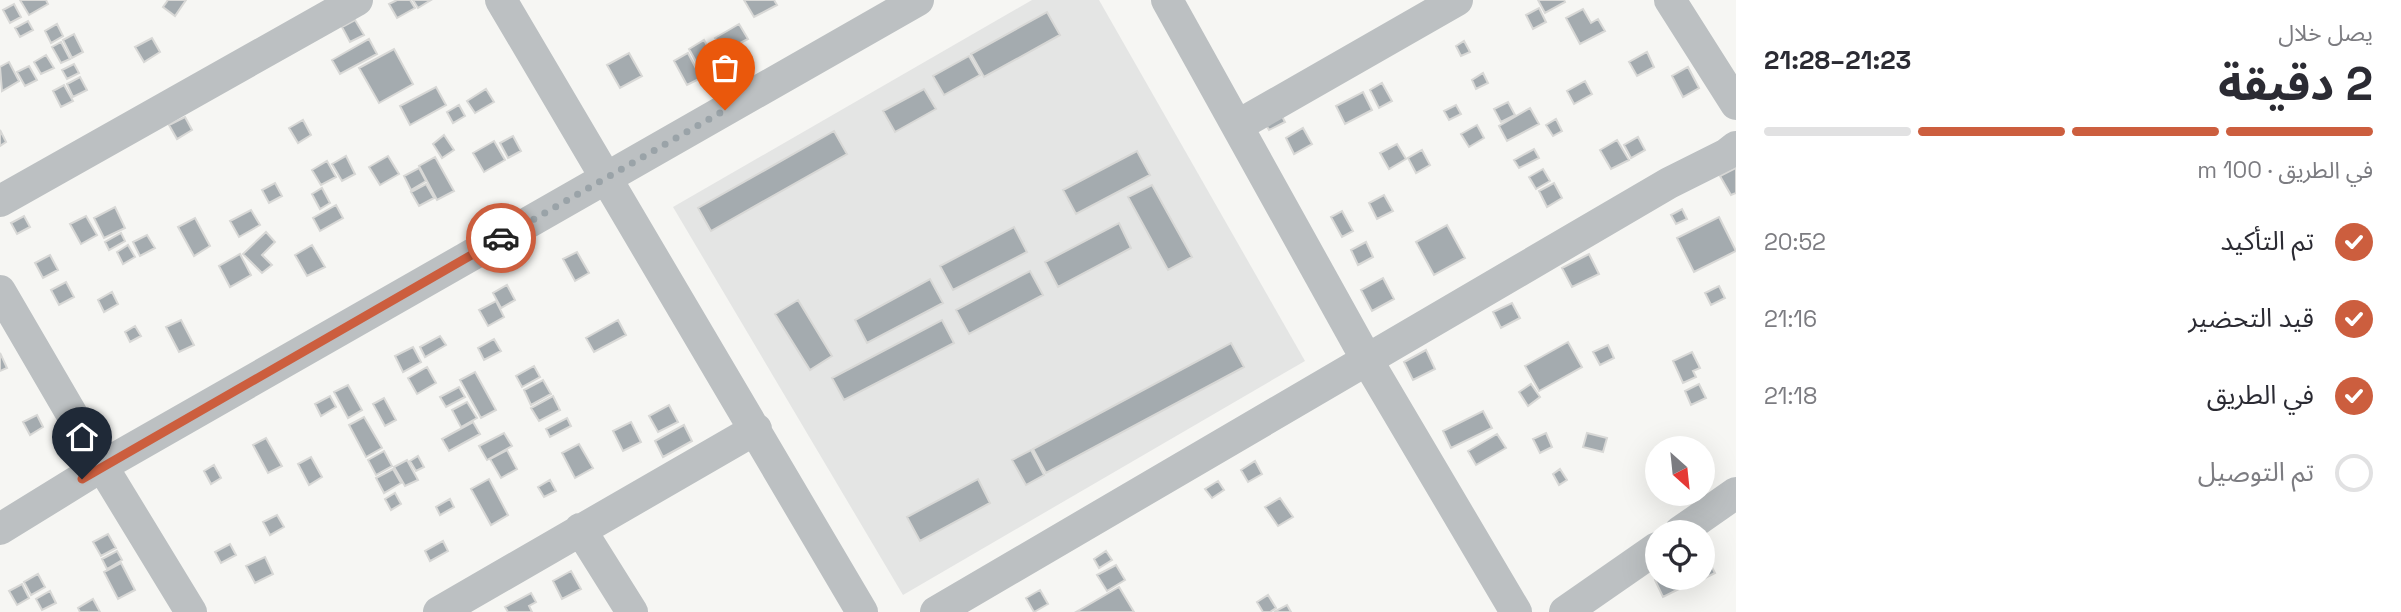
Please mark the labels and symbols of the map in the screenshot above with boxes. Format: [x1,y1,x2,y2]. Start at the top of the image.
pin [695,38,755,110]
courier [466,203,536,273]
pin [52,407,112,479]
north arrow [1645,436,1715,506]

